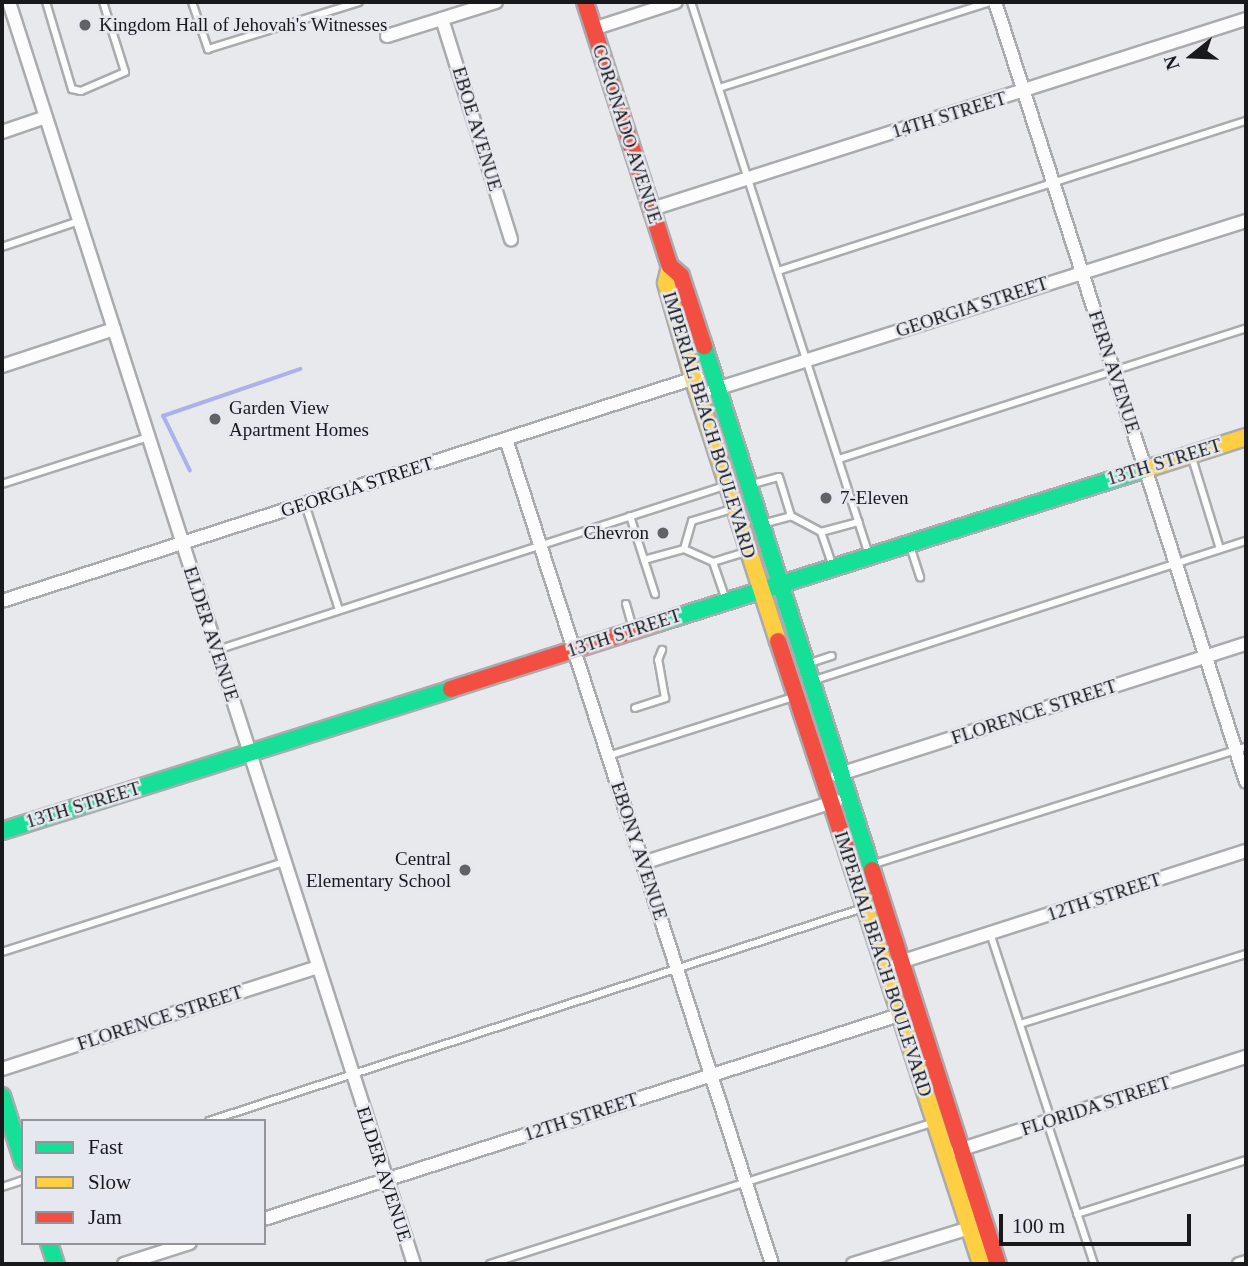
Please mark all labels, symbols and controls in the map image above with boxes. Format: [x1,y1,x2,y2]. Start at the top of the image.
place label: Kingdom Hall of Jehovah's Witnesses [99,14,388,36]
marker: Kingdom Hall of Jehovah's Witnesses [77,17,93,33]
north arrow [1157,21,1227,91]
street label: CORONADO AVENUE [587,41,667,227]
text: N [1159,53,1184,72]
street label: EBOE AVENUE [447,64,507,194]
street label: 14TH STREET [889,87,1009,143]
street label: GEORGIA STREET [892,271,1052,343]
street label: IMPERIAL BEACH BOULEVARD [657,289,761,561]
street label: FERN AVENUE [1083,307,1145,437]
place label: Garden View Apartment Homes [229,397,369,441]
marker: Garden View Apartment Homes [207,411,223,427]
street label: 13TH STREET [1104,434,1224,490]
street label: GEORGIA STREET [277,451,437,523]
place label: 7-Eleven [840,487,909,509]
marker: 7-Eleven [818,490,834,506]
place label: Chevron [584,522,649,544]
marker: Chevron [655,525,671,541]
street label: ELDER AVENUE [178,563,244,705]
street label: 13TH STREET [564,604,684,662]
street label: FLORENCE STREET [948,674,1120,750]
street label: 13TH STREET [23,777,143,833]
street label: EBONY AVENUE [606,778,672,924]
street label: IMPERIAL BEACH BOULEVARD [829,828,937,1100]
place label: Central Elementary School [306,848,451,892]
marker: Central Elementary School [457,862,473,878]
street label: 12TH STREET [1044,868,1164,926]
street label: FLORENCE STREET [74,980,246,1056]
street label: FLORIDA STREET [1018,1071,1174,1141]
street label: 12TH STREET [521,1088,641,1146]
street label: ELDER AVENUE [351,1103,417,1245]
legend [21,1119,266,1245]
text: Fast [88,1135,123,1159]
text: Slow [88,1170,131,1194]
scale bar [1003,1200,1196,1244]
text: Jam [88,1205,122,1229]
text: 100 m [1012,1214,1065,1238]

